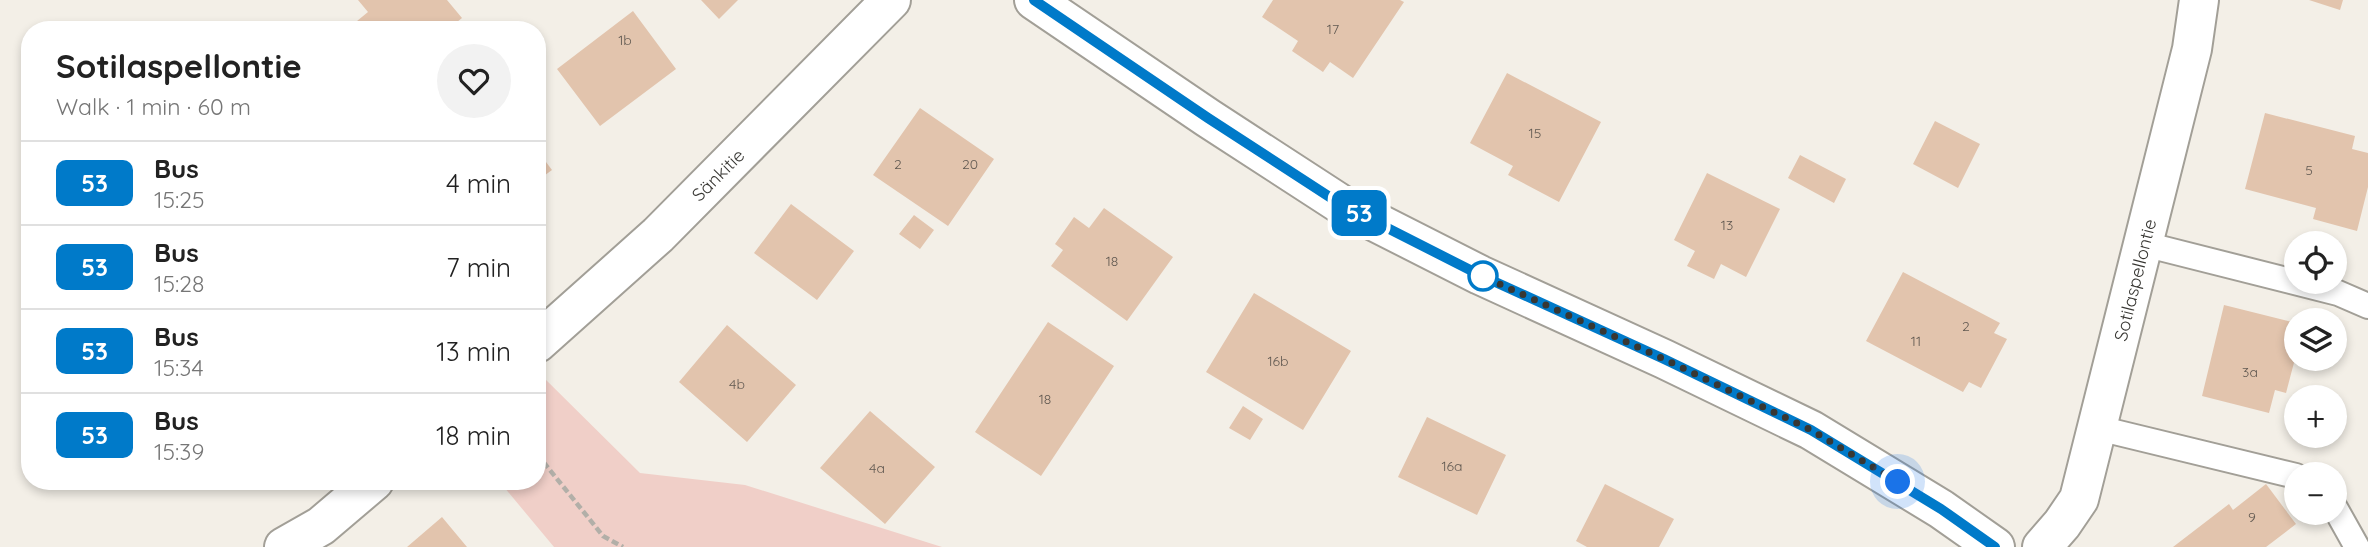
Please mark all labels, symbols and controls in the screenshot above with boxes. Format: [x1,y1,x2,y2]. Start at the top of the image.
house number: 17 [1327,20,1339,38]
house number: 1b [618,31,632,49]
button: heart [437,44,511,118]
text: Sotilaspellontie [56,45,302,86]
text: Walk · 1 min · 60 m [56,92,251,121]
house number: 15 [1529,124,1541,142]
street label: Sänkitie [687,144,749,206]
text: Bus [154,152,199,185]
house number: 2 [894,155,902,173]
house number: 20 [962,155,978,173]
house number: 5 [2305,161,2313,179]
text: 4 min [446,167,511,200]
text: 53 [81,168,108,198]
text: 15:25 [154,185,205,214]
line badge: 53 [1328,190,1390,236]
text: 53 [1346,198,1372,228]
house number: 13 [1721,216,1733,234]
street label: Sotilaspellontie [2109,217,2161,343]
map controls [2284,231,2347,525]
button: locate [2284,231,2347,294]
text: Bus [154,236,199,269]
text: 7 min [446,251,511,284]
text: 53 [81,252,108,282]
house number: 18 [1106,252,1118,270]
unlabelled marker [1468,261,1498,291]
text: 15:28 [154,269,205,298]
button: layers [2284,308,2347,371]
house number: 2 [1962,317,1970,335]
text: Bus [154,320,199,353]
house number: 11 [1911,332,1921,350]
text: 13 min [436,335,511,368]
text: 53 [81,336,108,366]
house number: 16b [1267,352,1289,370]
text: 15:34 [154,353,204,382]
house number: 3a [2242,363,2258,381]
house number: 4b [729,375,745,393]
button: + [2284,385,2347,448]
house number: 18 [1039,390,1051,408]
text: Bus [154,404,199,437]
text: 18 min [436,419,511,452]
text: 53 [81,420,108,450]
text: 15:39 [154,437,204,466]
house number: 16a [1441,457,1463,475]
house number: 4a [869,459,885,477]
button: − [2284,462,2347,525]
your location [1880,464,1915,499]
house number: 9 [2248,508,2256,526]

